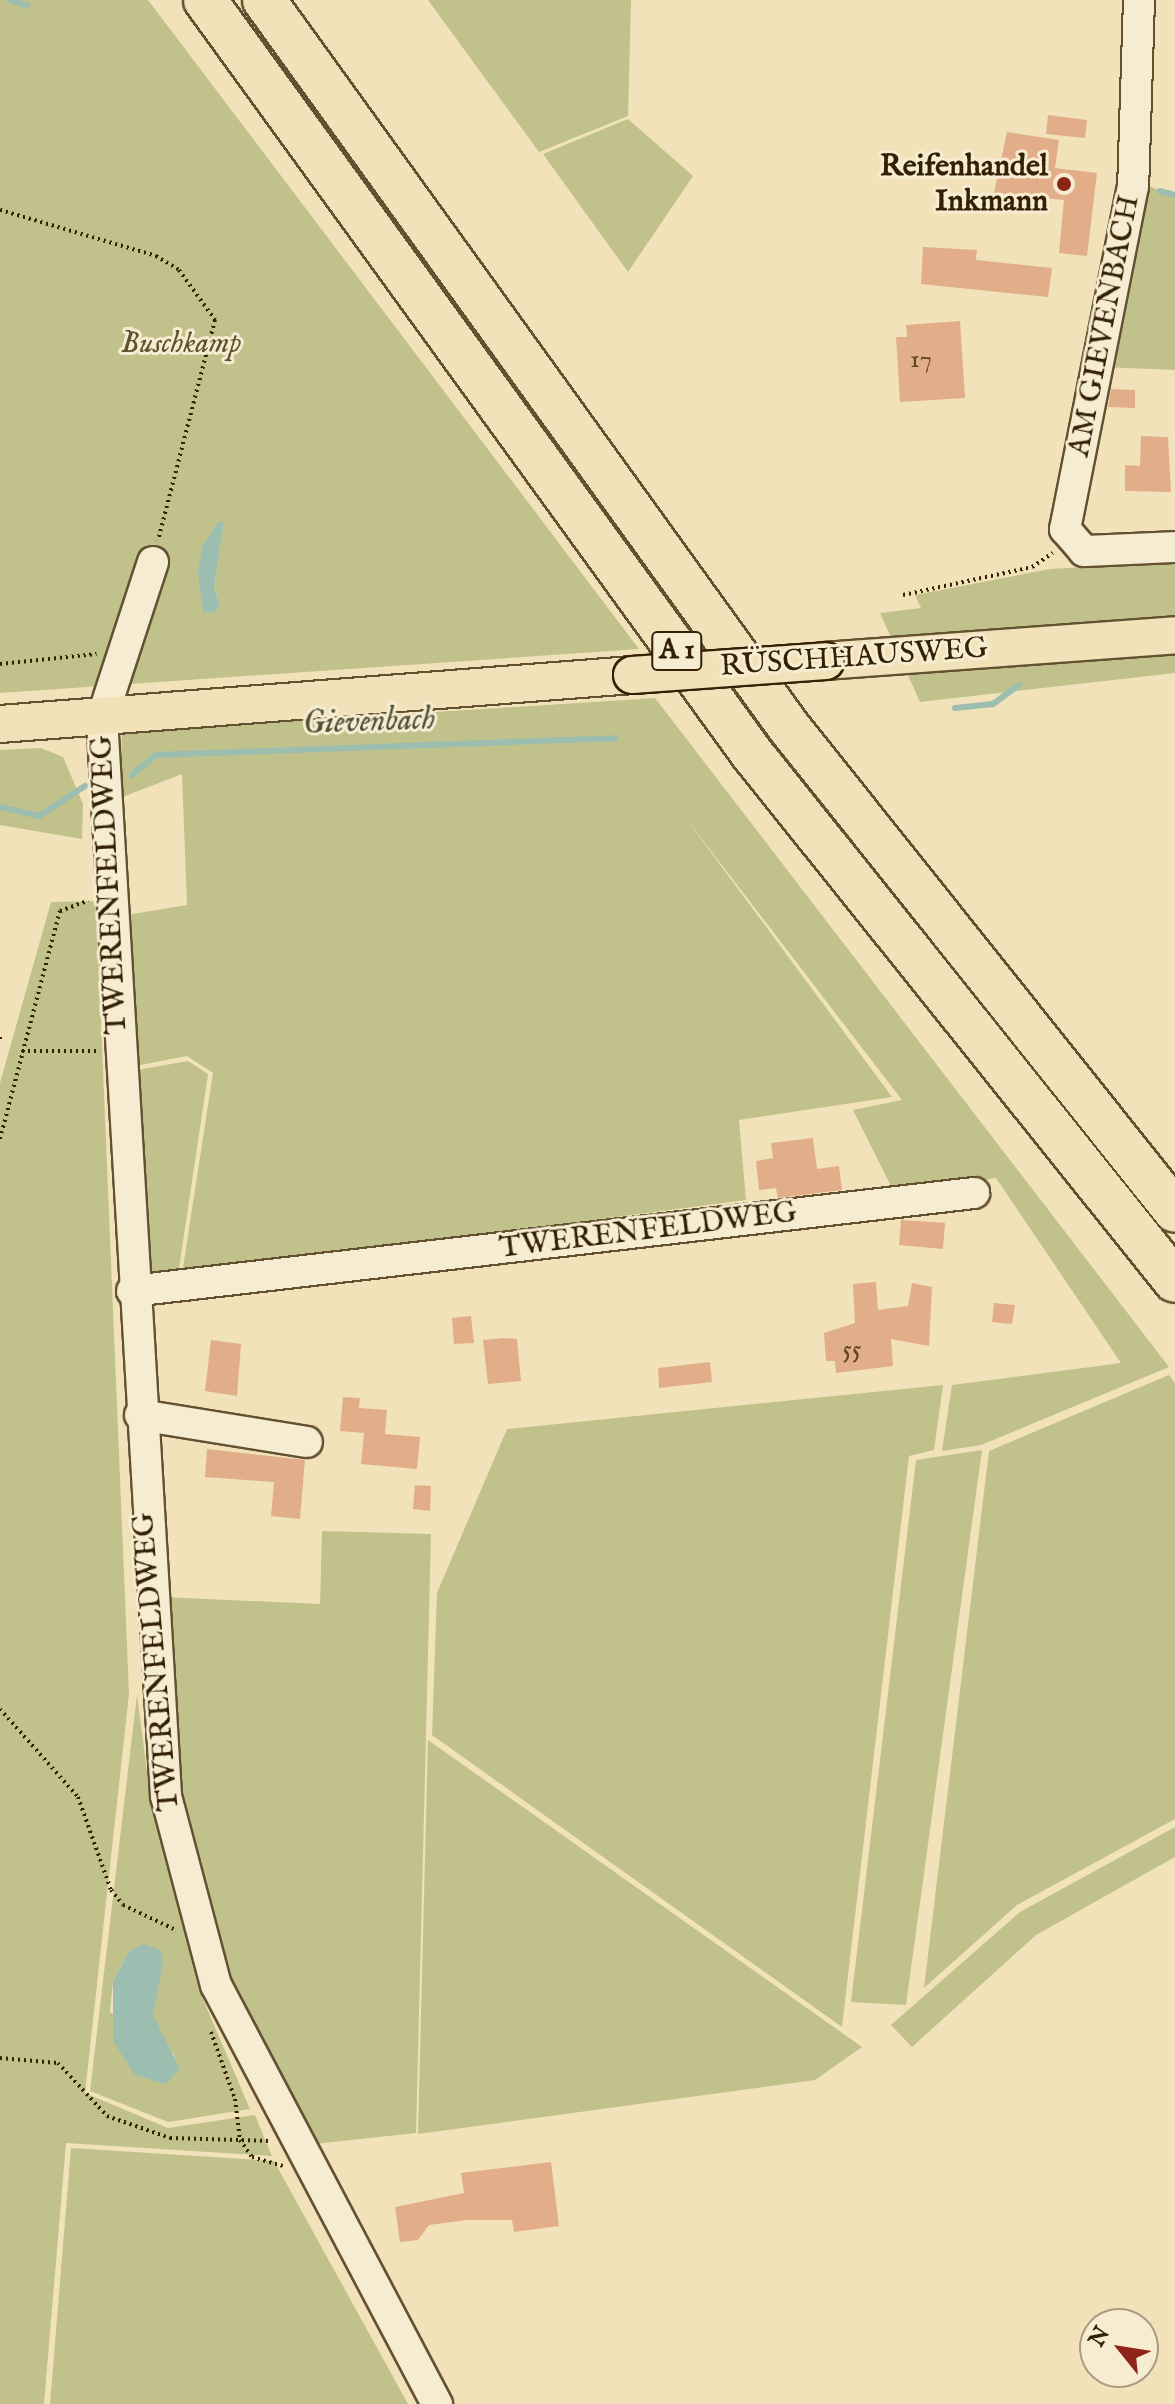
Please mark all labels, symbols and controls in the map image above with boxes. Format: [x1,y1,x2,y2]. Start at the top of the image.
place label: Reifenhandel Inkmann [880,149,1048,220]
marker: Reifenhandel Inkmann [1055,175,1073,193]
street label: AM GIEVENBACH [1062,192,1148,460]
park label: Buschkamp [121,326,241,362]
house number: 17 [910,344,932,376]
road number: A 1 [651,627,703,675]
street label: RÜSCHHAUSWEG [719,631,989,685]
water label: Gievenbach [302,702,436,744]
street label: TWERENFELDWEG [84,735,136,1035]
street label: TWERENFELDWEG [497,1195,799,1267]
house number: 55 [843,1334,861,1366]
street label: TWERENFELDWEG [126,1511,188,1813]
north arrow [1079,2308,1159,2388]
text: N [1083,2322,1117,2352]

